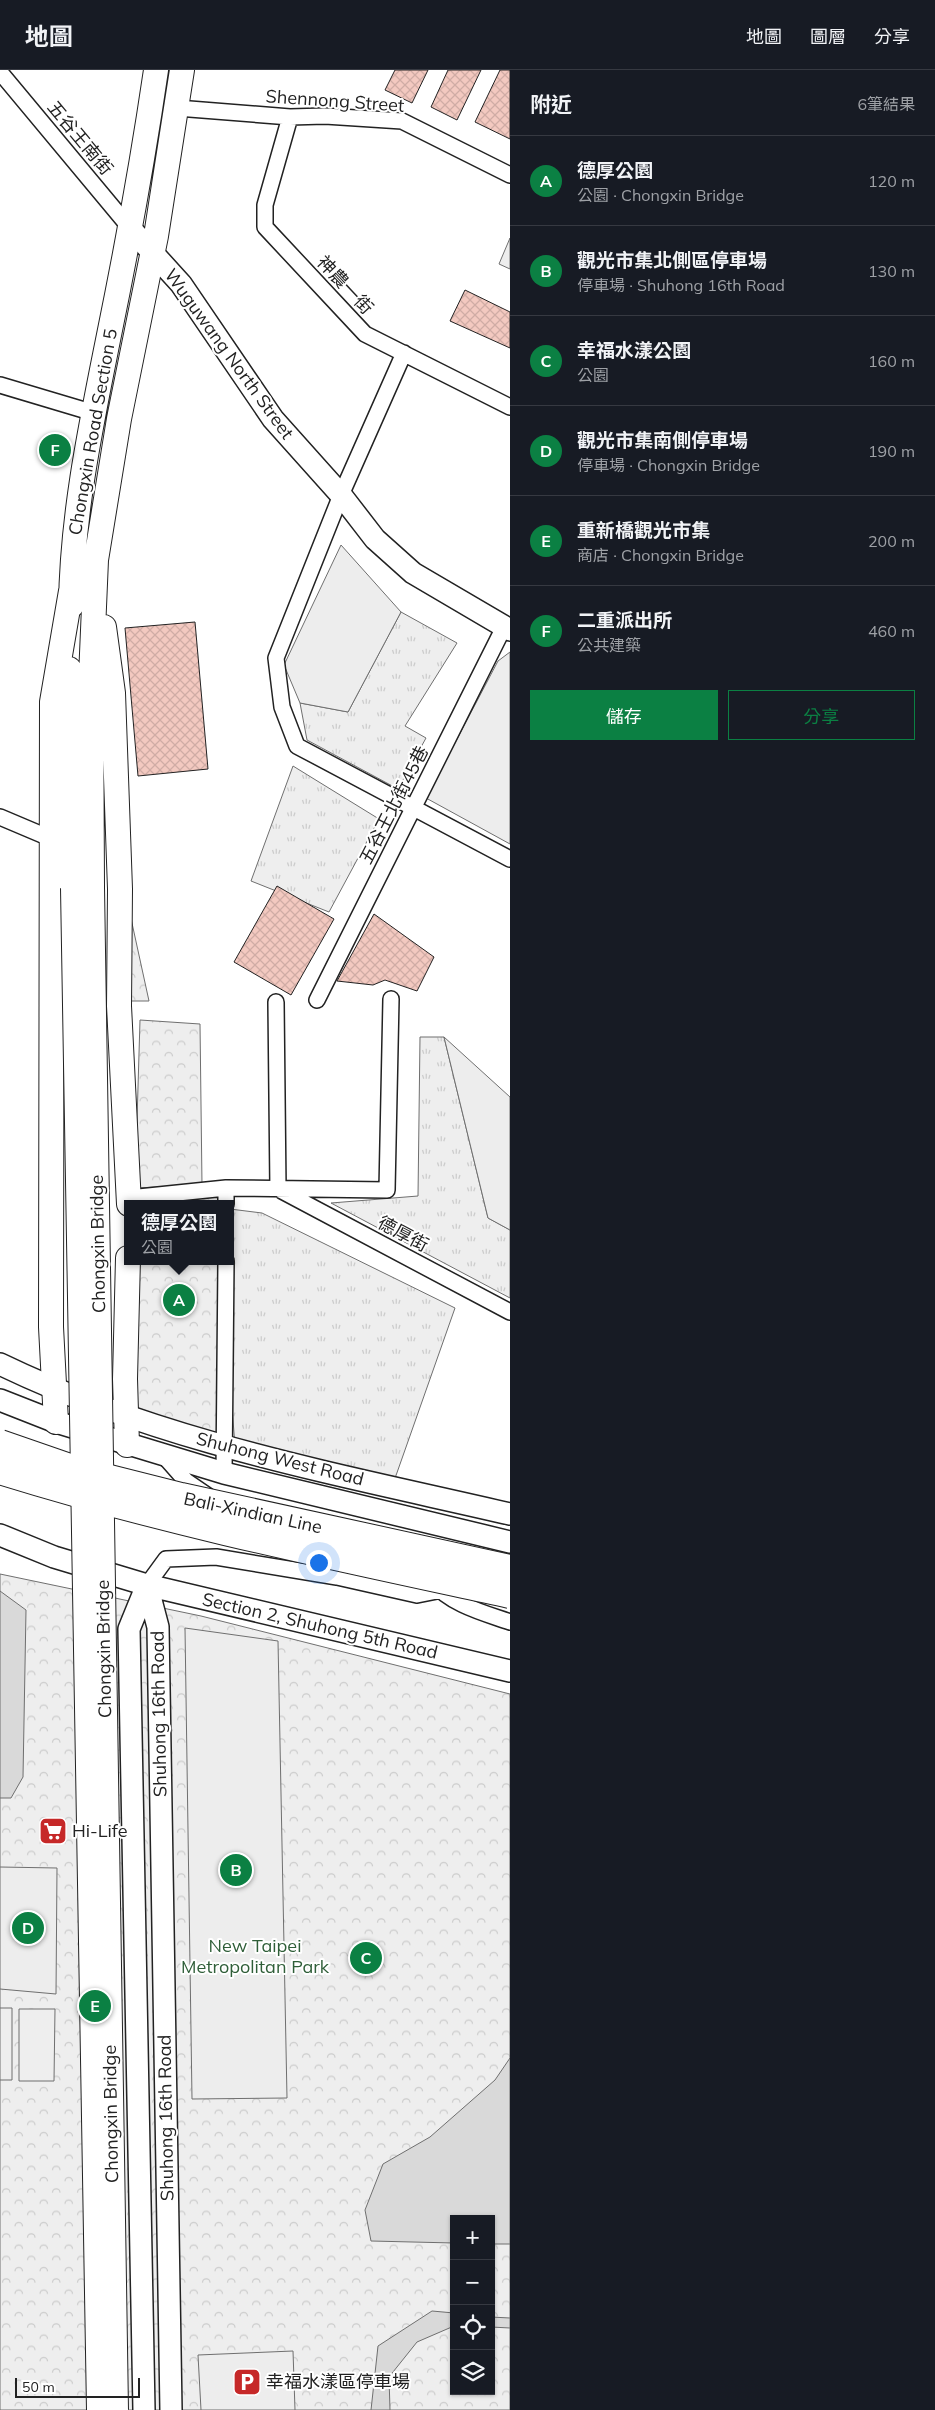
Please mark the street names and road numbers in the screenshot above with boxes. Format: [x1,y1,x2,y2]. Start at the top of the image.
street label: Shennong Street [265,84,405,117]
street label: 五谷王南街 [43,96,118,180]
street label: 神農一街 [312,250,378,319]
street label: Wuguwang North Street [160,264,299,443]
street label: Chongxin Road Section 5 [63,327,122,537]
street label: 五谷王北街45巷 [354,742,433,868]
street label: Chongxin Bridge [85,1175,110,1313]
street label: 德厚街 [374,1211,432,1256]
street label: Shuhong West Road [194,1427,366,1490]
street label: Bali-Xindian Line [182,1487,324,1538]
street label: Chongxin Bridge [91,1580,116,1718]
street label: Section 2, Shuhong 5th Road [200,1587,440,1664]
street label: Shuhong 16th Road [146,1631,171,1797]
street label: Shuhong 16th Road [153,2035,178,2201]
street label: Chongxin Bridge [98,2045,123,2183]

